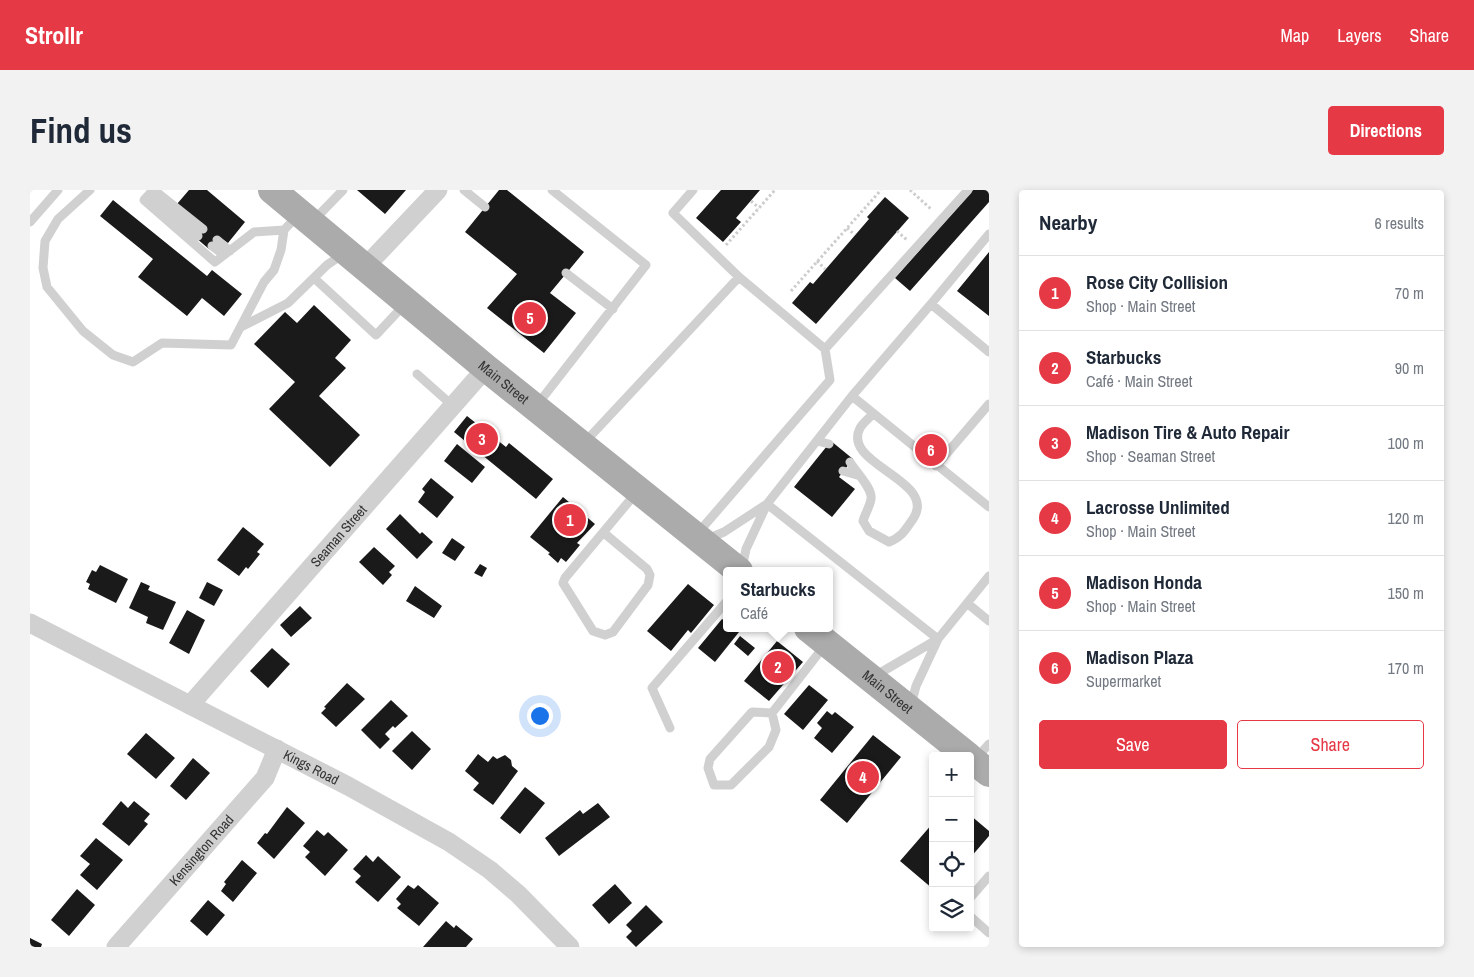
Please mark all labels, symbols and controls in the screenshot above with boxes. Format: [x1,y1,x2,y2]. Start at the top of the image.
text: Strollr [25,19,83,51]
text: Map [1281,23,1309,48]
text: Layers [1337,23,1382,48]
text: Share [1410,23,1449,48]
button: Directions [1328,106,1444,155]
text: Find us [30,107,132,154]
text: Nearby [1039,208,1097,237]
text: 6 results [1374,212,1424,234]
text: Rose City Collision [1086,269,1228,295]
text: 1 [1051,282,1059,304]
text: 70 m [1395,282,1424,304]
text: Shop · Main Street [1086,295,1195,317]
pin: 5 [514,299,546,337]
text: Starbucks [1086,344,1161,370]
street label: Main Street [475,357,532,408]
text: 2 [1051,357,1059,379]
text: 90 m [1395,357,1424,379]
text: Café · Main Street [1086,370,1192,392]
text: Madison Tire & Auto Repair [1086,419,1289,445]
pin: 3 [466,420,498,458]
pin: 6 [915,431,947,469]
text: 3 [1051,432,1059,454]
text: 100 m [1388,432,1424,454]
text: Shop · Seaman Street [1086,445,1215,467]
text: Lacrosse Unlimited [1086,494,1230,520]
street label: Seaman Street [306,501,371,571]
pin: 1 [554,501,586,539]
text: 4 [1051,507,1059,529]
text: 120 m [1388,507,1424,529]
text: Shop · Main Street [1086,520,1195,542]
popup [723,567,833,632]
text: Madison Honda [1086,569,1202,595]
text: Starbucks [740,576,816,602]
text: 5 [1051,582,1059,604]
text: 150 m [1388,582,1424,604]
text: Shop · Main Street [1086,595,1195,617]
text: Café [740,602,768,624]
text: Madison Plaza [1086,644,1193,670]
pin: 2 [762,648,794,686]
text: 6 [1051,657,1059,679]
text: 170 m [1388,657,1424,679]
street label: Main Street [859,666,916,717]
text: Supermarket [1086,670,1161,692]
your location [527,703,553,729]
button: Save [1039,720,1227,769]
button: Share [1237,720,1424,769]
street label: Kings Road [280,745,342,789]
map controls [929,752,974,932]
button: + [929,752,974,797]
pin: 4 [847,758,879,796]
button: − [929,797,974,842]
street label: Kensington Road [165,811,237,890]
button: locate [929,842,974,887]
button: layers [929,887,974,932]

